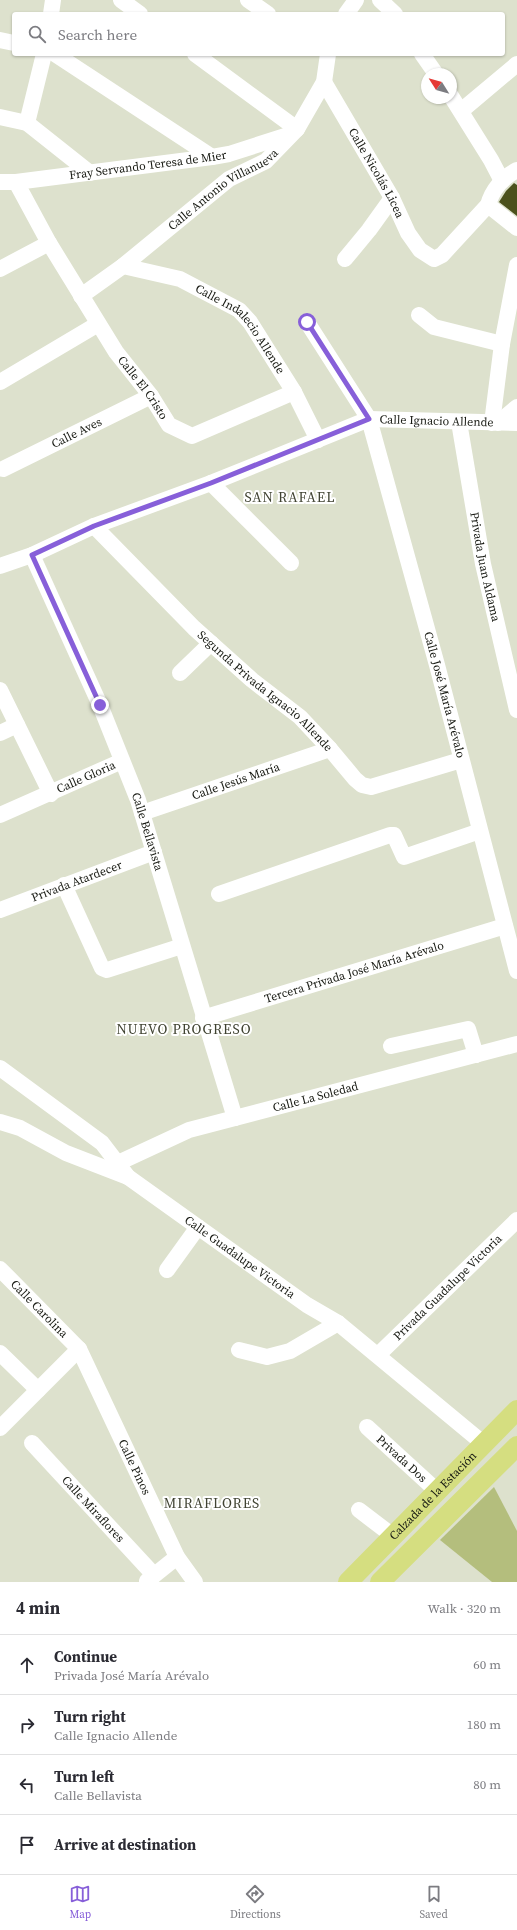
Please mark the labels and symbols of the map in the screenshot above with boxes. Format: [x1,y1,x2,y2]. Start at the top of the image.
north arrow [421,68,457,104]
street label: Calle Nicolás Licea [345,125,408,221]
street label: Calle Antonio Villanueva [165,145,282,234]
street label: Fray Servando Teresa de Mier [68,147,228,183]
street label: Calle Indalecio Allende [193,280,289,377]
route start [298,313,316,331]
street label: Calle El Cristo [114,353,172,423]
street label: Calle Ignacio Allende [379,411,494,430]
street label: Calle Aves [49,414,104,452]
district label: SAN RAFAEL [244,487,336,507]
street label: Privada Juan Aldama [466,511,504,624]
street label: Segunda Privada Ignacio Allende [194,627,336,755]
street label: Calle José María Arévalo [420,630,469,760]
route end [91,696,109,714]
street label: Calle Gloria [54,757,119,797]
street label: Calle Jesús María [190,758,283,803]
street label: Calle Bellavista [128,790,167,874]
street label: Privada Atardecer [29,857,124,905]
street label: Tercera Privada José María Arévalo [263,937,446,1007]
district label: NUEVO PROGRESO [116,1019,252,1039]
street label: Calle La Soledad [271,1078,360,1116]
street label: Calle Guadalupe Victoria [181,1212,299,1303]
street label: Privada Guadalupe Victoria [390,1230,506,1344]
street label: Calle Carolina [7,1276,72,1342]
street label: Privada Dos [373,1431,430,1486]
street label: Calle Pinos [115,1437,155,1498]
street label: Calzada de la Estación [386,1448,480,1544]
street label: Calle Miraflores [58,1472,128,1546]
district label: MIRAFLORES [164,1493,260,1513]

